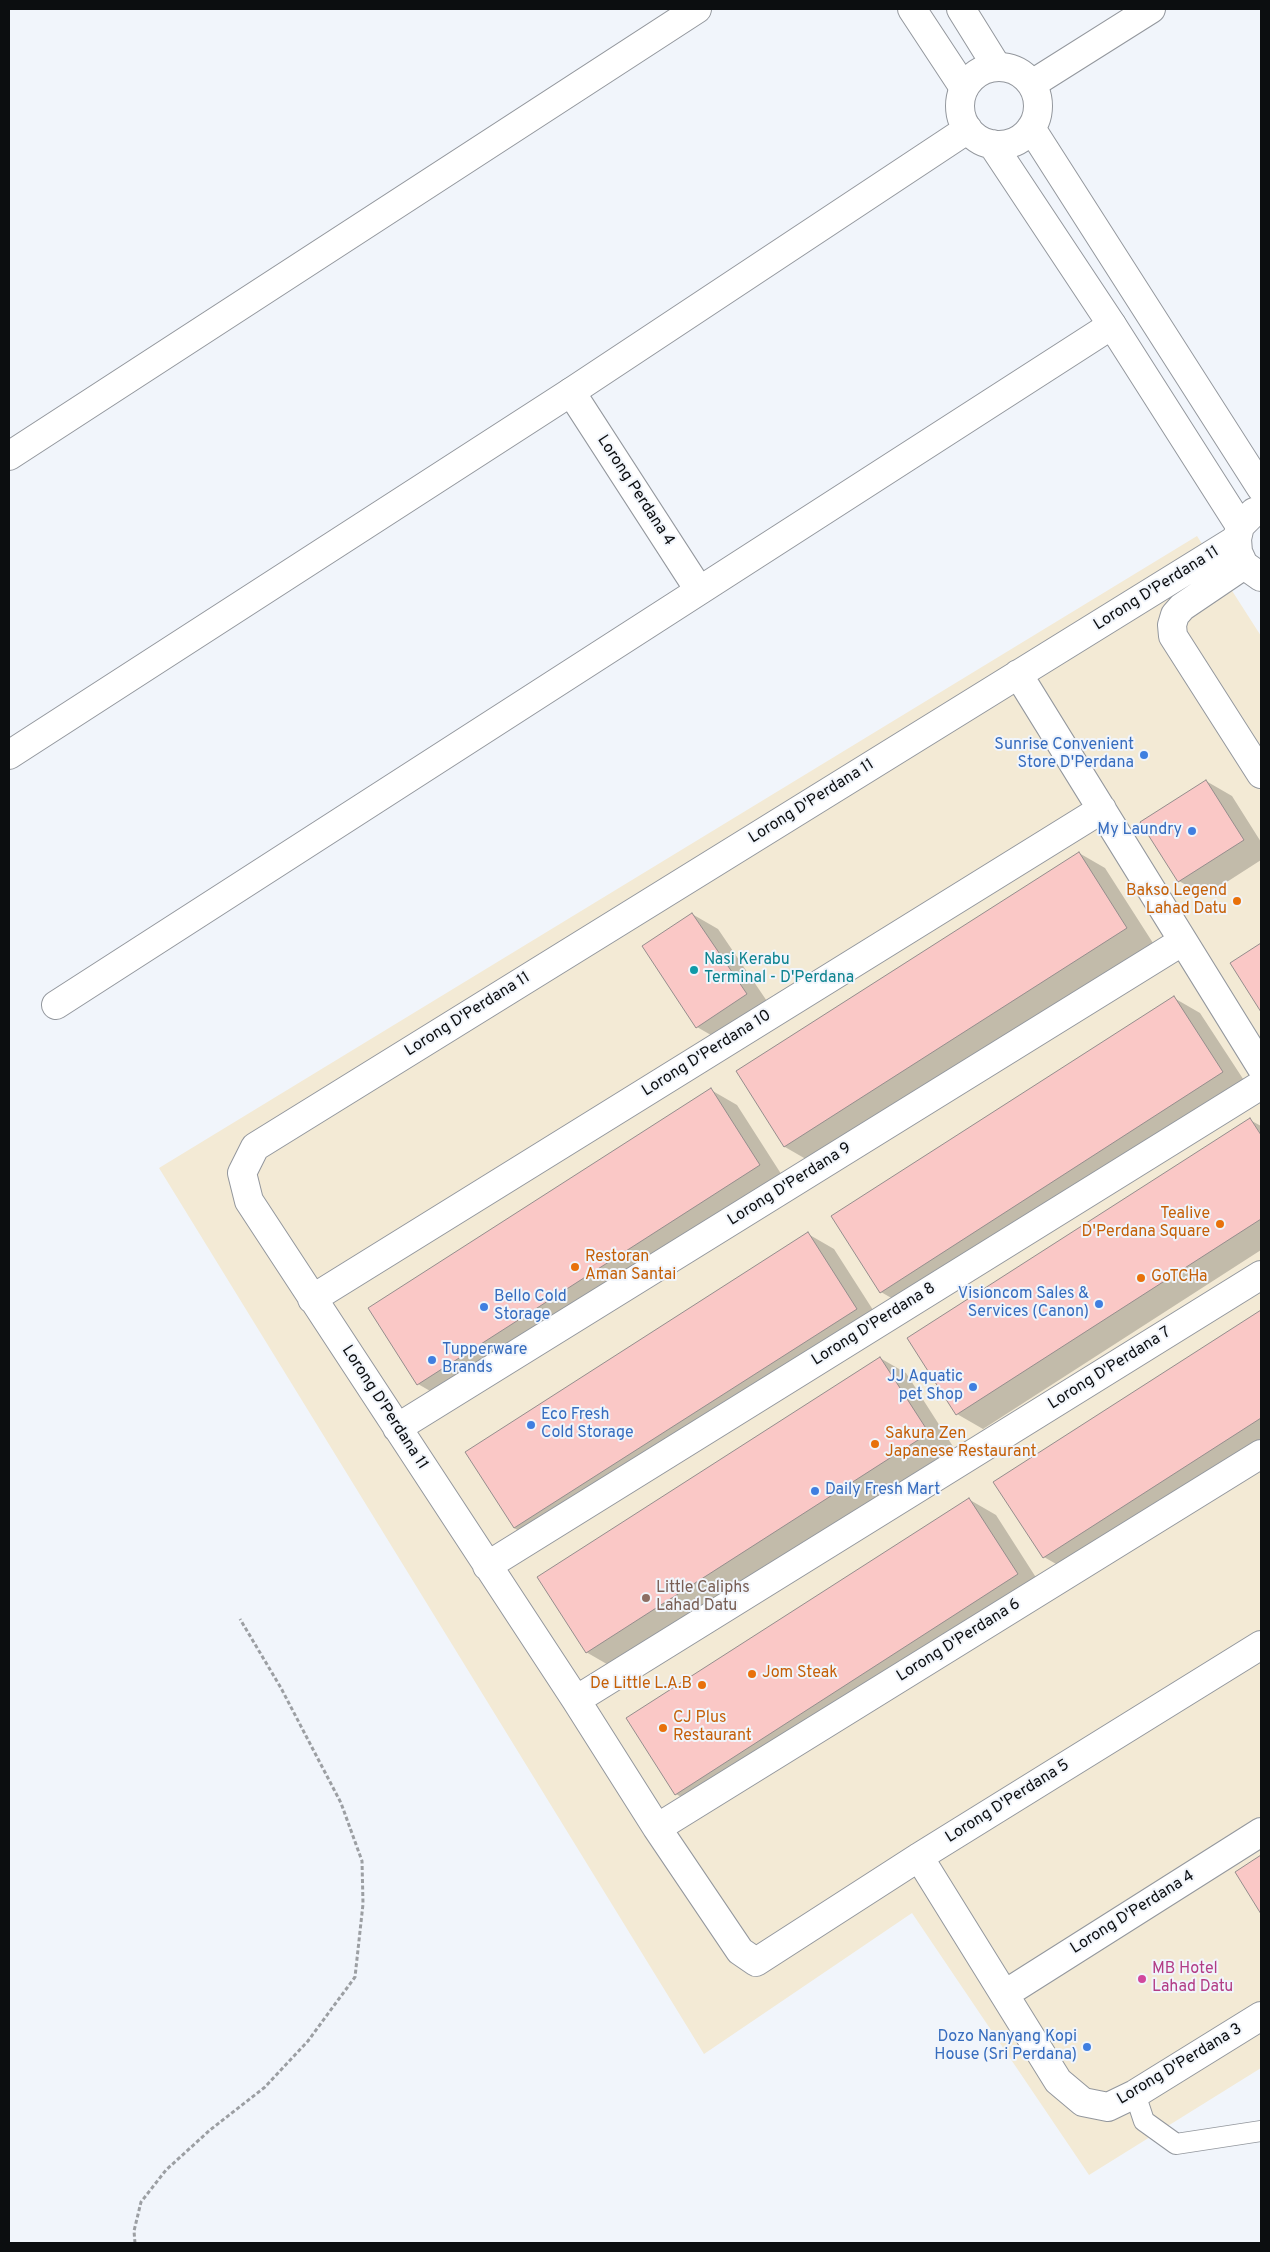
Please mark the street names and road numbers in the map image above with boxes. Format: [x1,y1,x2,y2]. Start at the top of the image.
street label: Lorong Perdana 4 [592,432,678,550]
street label: Lorong D'Perdana 11 [1091,543,1223,635]
street label: Lorong D'Perdana 11 [746,756,878,848]
street label: Lorong D'Perdana 11 [402,969,534,1061]
street label: Lorong D'Perdana 10 [639,1006,775,1102]
street label: Lorong D'Perdana 9 [725,1139,855,1231]
street label: Lorong D'Perdana 8 [809,1279,939,1371]
street label: Lorong D'Perdana 7 [1045,1324,1175,1414]
street label: Lorong D'Perdana 11 [337,1342,431,1474]
street label: Lorong D'Perdana 6 [894,1595,1024,1687]
street label: Lorong D'Perdana 5 [943,1756,1073,1848]
street label: Lorong D'Perdana 4 [1068,1867,1198,1959]
street label: Lorong D'Perdana 3 [1114,2020,1246,2110]

